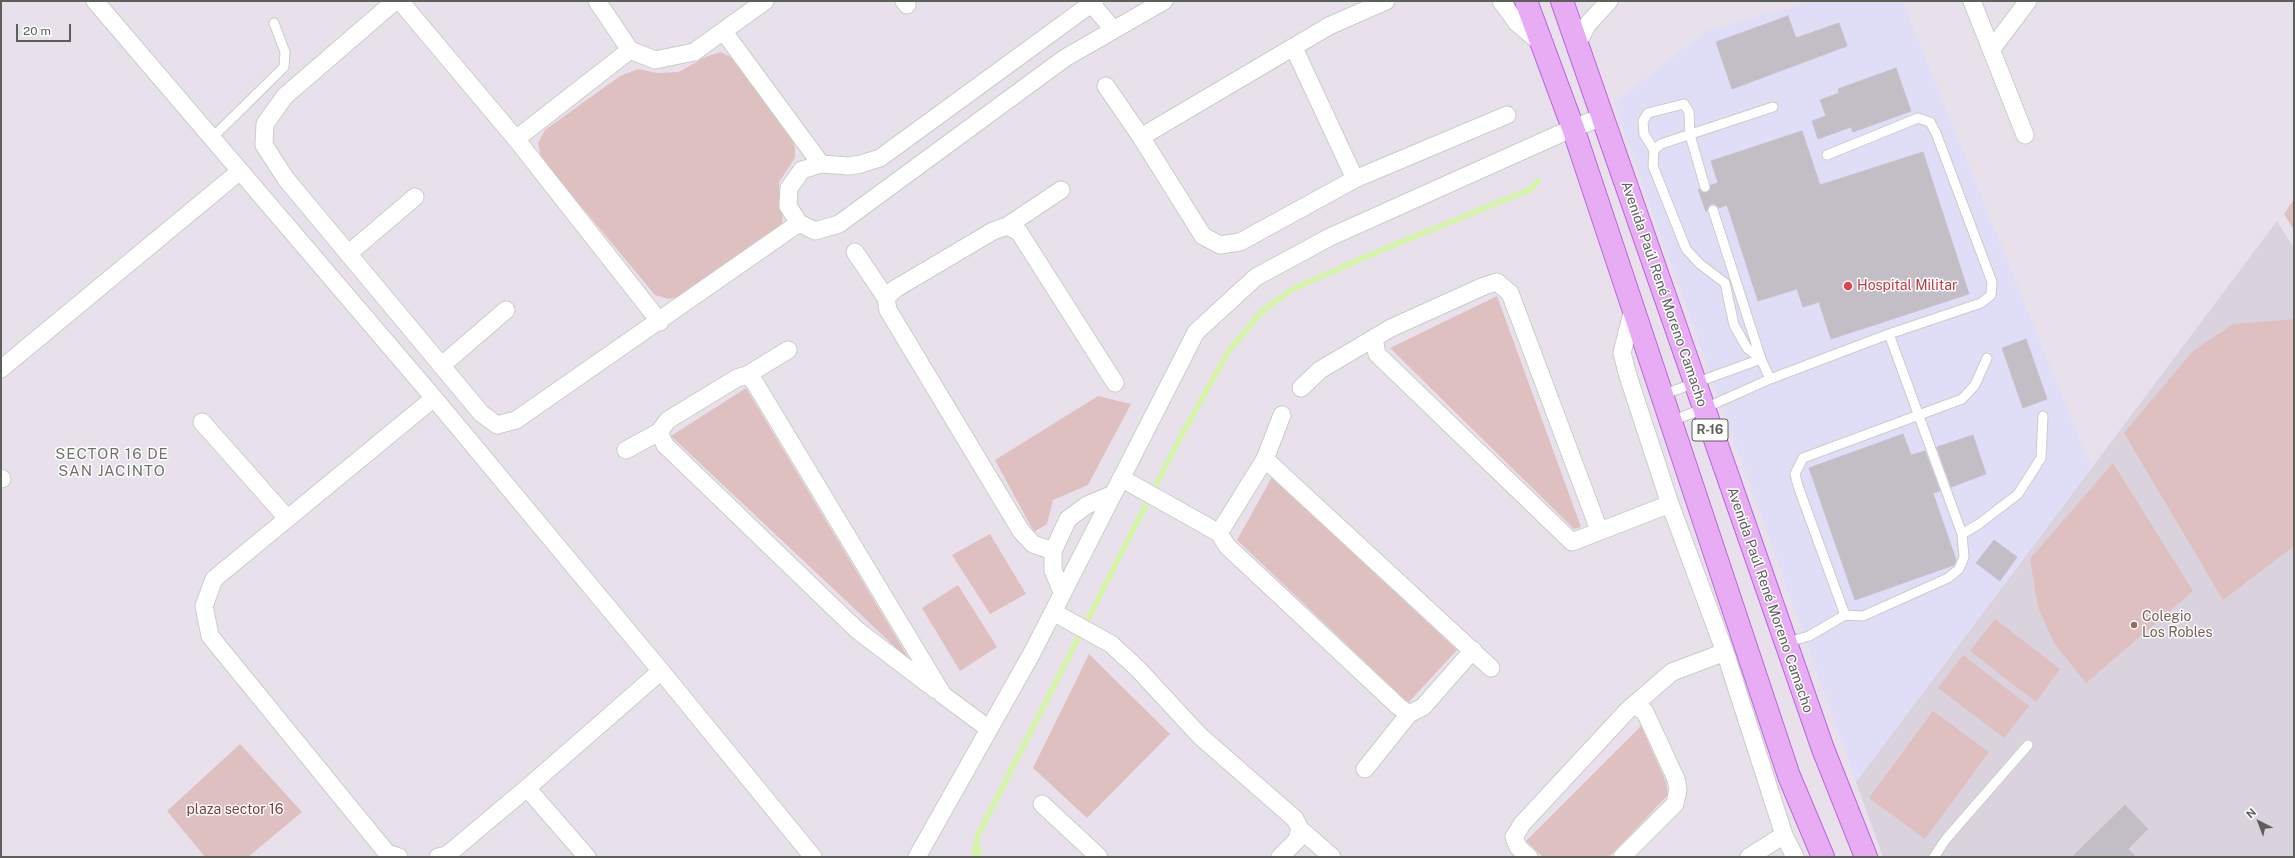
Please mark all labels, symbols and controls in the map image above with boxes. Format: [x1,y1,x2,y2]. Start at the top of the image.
scale bar [18,16,73,42]
text: 20 m [23,24,51,38]
street label: Avenida Paúl René Moreno Camacho [1617,179,1711,409]
place label: Hospital Militar [1857,278,1957,294]
marker: Hospital Militar [1842,280,1854,292]
road number: R-16 [1692,419,1728,441]
district label: SECTOR 16 DE SAN JACINTO [55,445,169,480]
street label: Avenida Paúl René Moreno Camacho [1723,485,1817,715]
place label: Colegio Los Robles [2142,609,2213,642]
marker: Colegio Los Robles [2129,620,2139,630]
park label: plaza sector 16 [187,802,283,818]
north arrow [2239,802,2279,842]
text: N [2244,806,2258,820]

